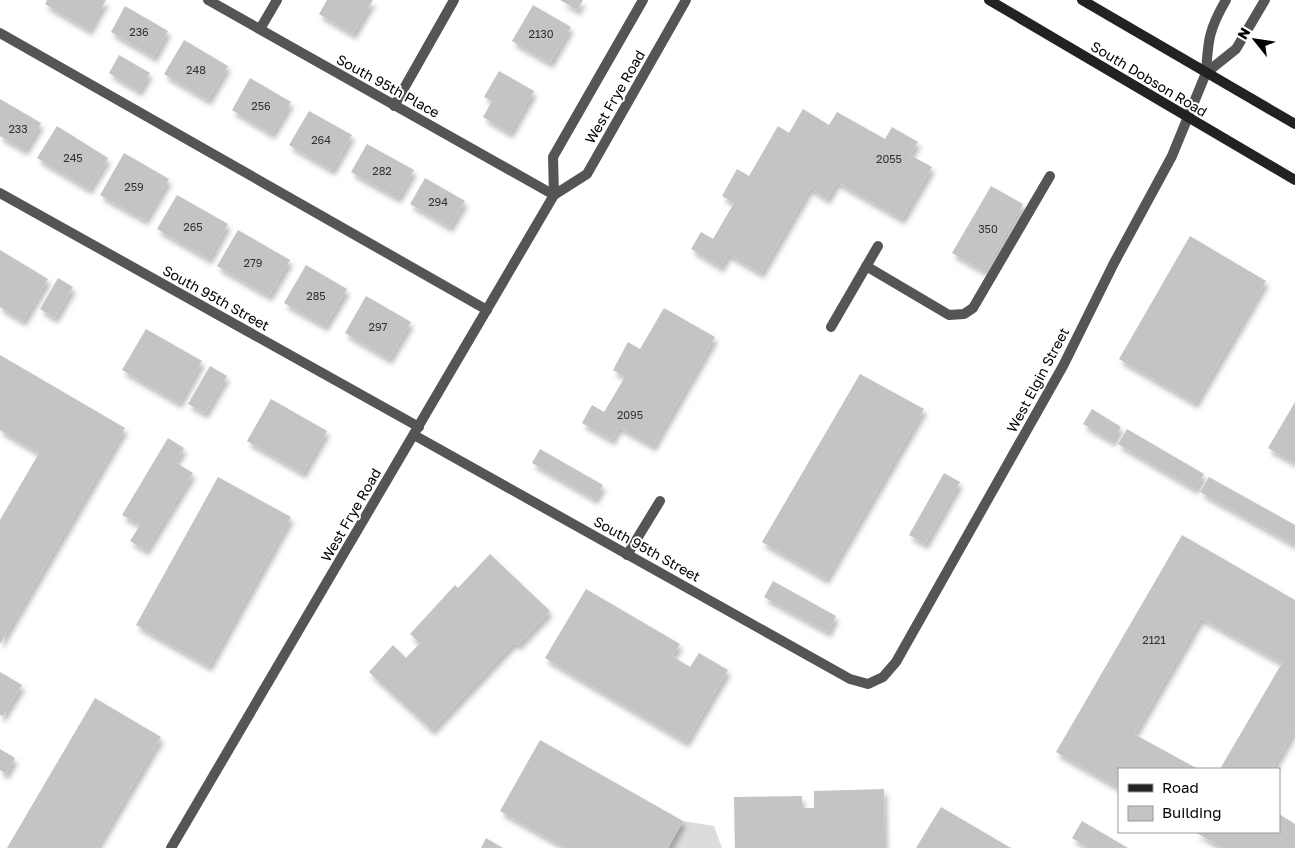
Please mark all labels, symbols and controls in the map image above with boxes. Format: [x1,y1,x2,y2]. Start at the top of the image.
north arrow [1230,15,1280,65]
text: N [1233,24,1253,42]
house number: 236 [129,25,149,38]
house number: 2130 [529,27,554,40]
street label: South Dobson Road [1088,37,1210,120]
street label: West Frye Road [581,47,648,147]
street label: South 95th Place [334,50,443,121]
house number: 248 [186,63,206,76]
house number: 256 [251,99,271,112]
house number: 233 [8,122,28,135]
house number: 264 [311,133,331,146]
house number: 245 [63,151,83,164]
house number: 2055 [876,152,902,165]
house number: 282 [372,164,392,177]
house number: 259 [124,180,144,193]
house number: 294 [428,195,448,208]
house number: 265 [183,220,203,233]
house number: 350 [978,222,998,235]
house number: 279 [244,256,262,269]
street label: South 95th Street [160,261,273,334]
house number: 285 [306,289,326,302]
house number: 297 [369,320,388,333]
street label: West Elgin Street [1003,324,1072,435]
house number: 2095 [617,408,643,421]
street label: West Frye Road [317,465,384,565]
street label: South 95th Street [591,512,704,585]
house number: 2121 [1142,633,1166,646]
legend [1118,768,1280,833]
text: Road [1162,778,1199,796]
text: Building [1162,803,1222,821]

